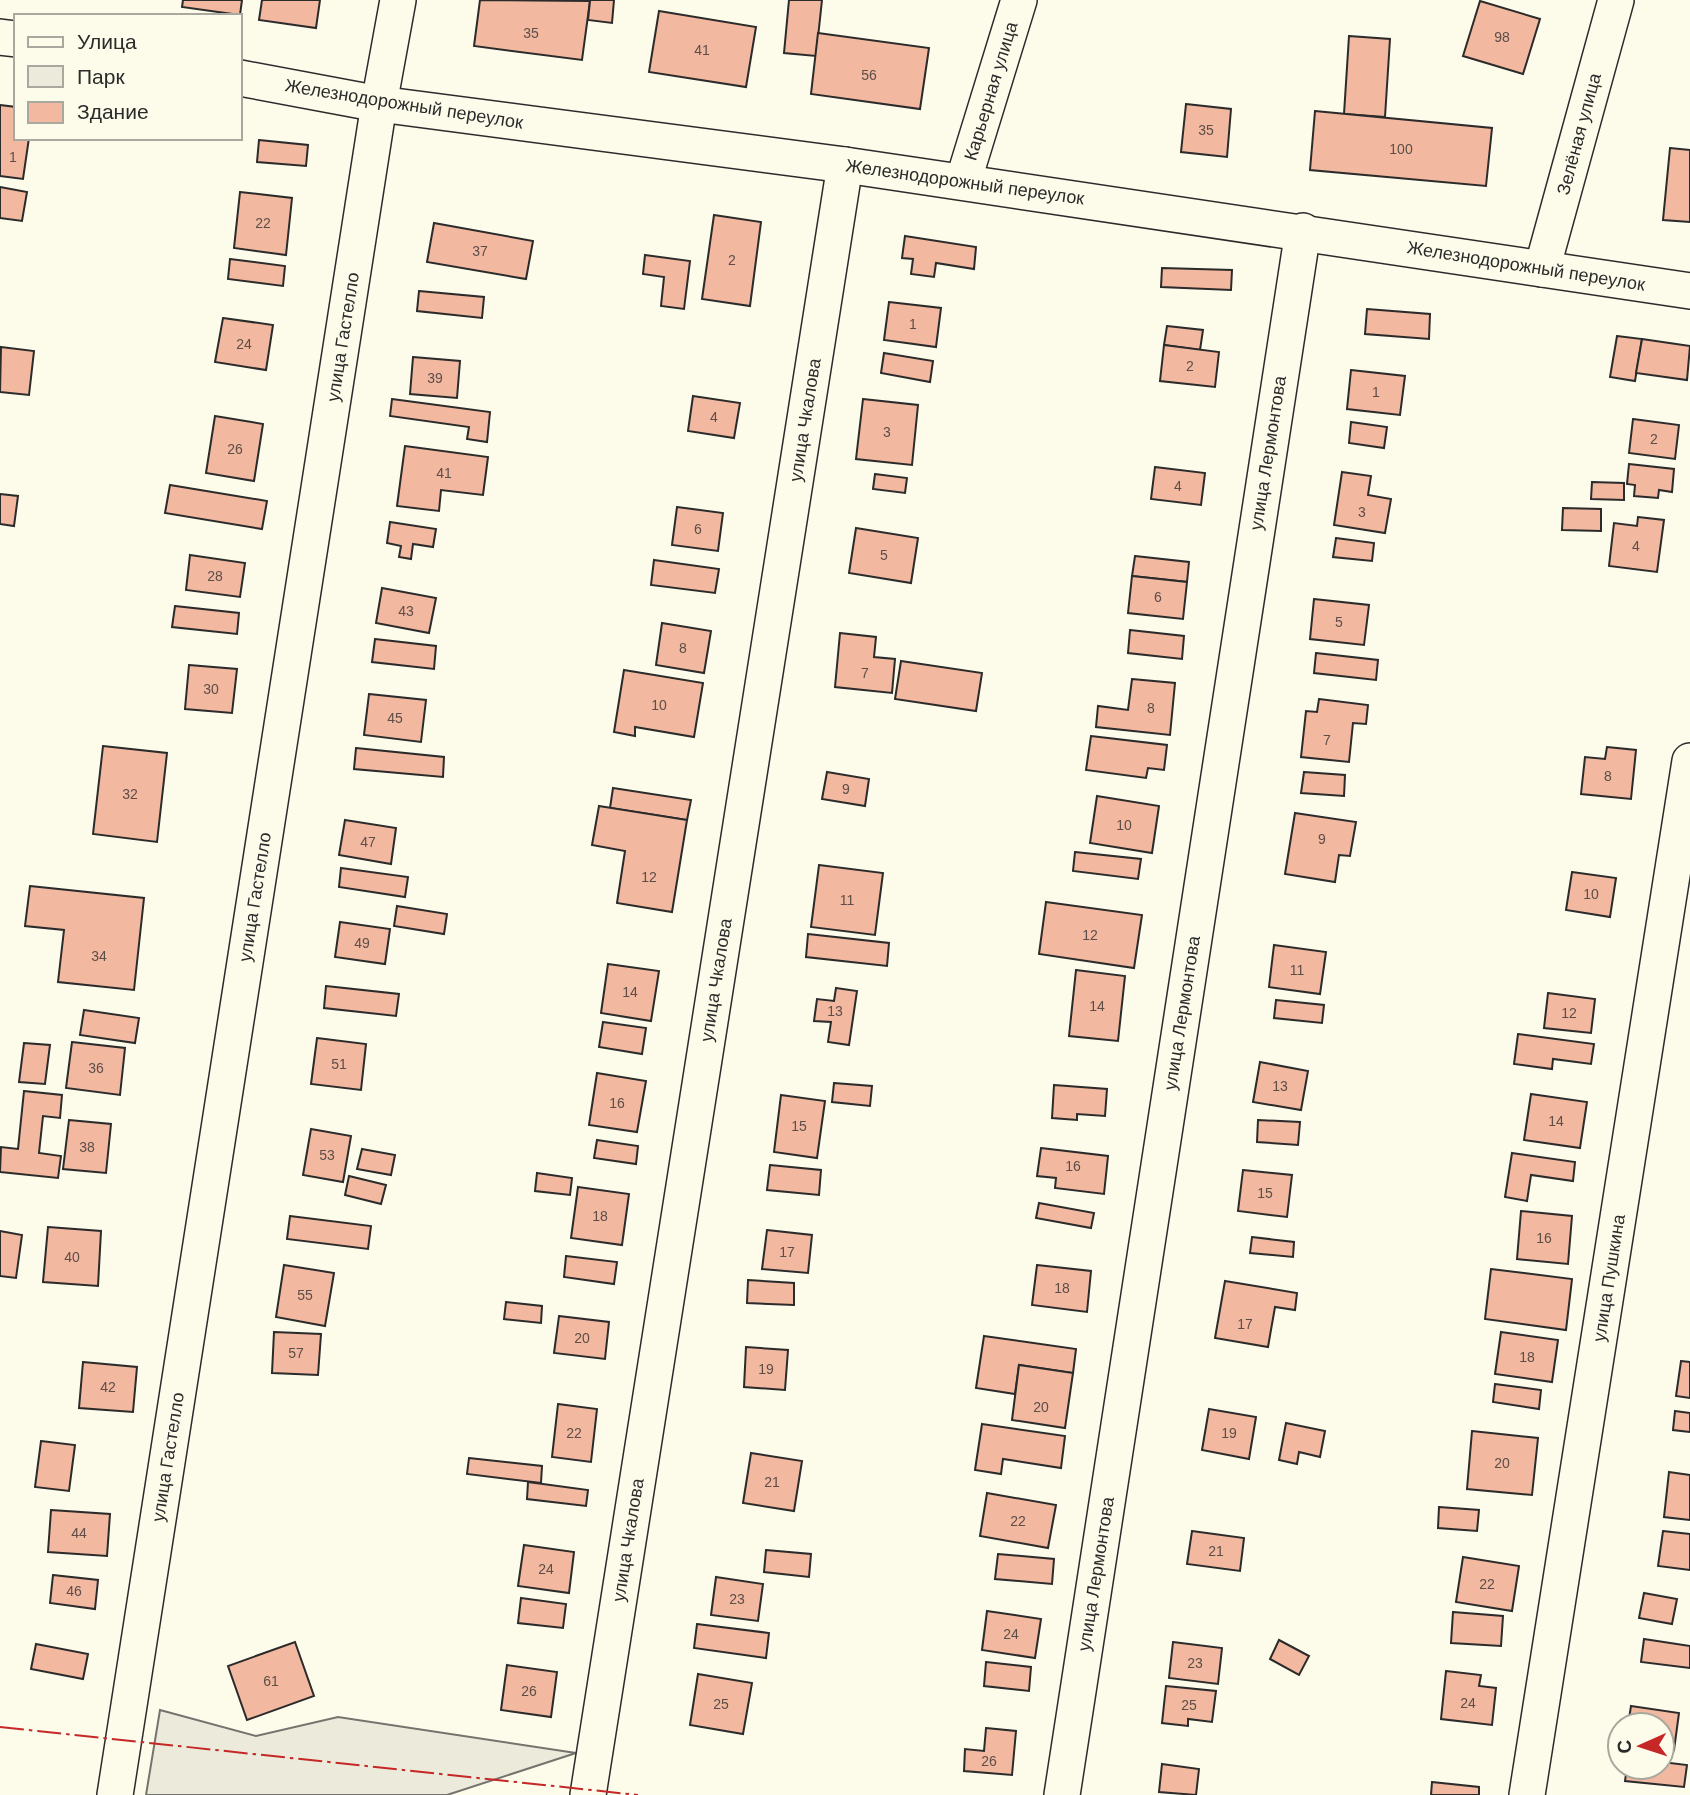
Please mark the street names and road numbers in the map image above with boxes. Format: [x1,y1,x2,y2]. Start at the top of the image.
street label: Карьерная улица [960,18,1022,163]
street label: Зелёная улица [1553,70,1605,197]
street label: Железнодорожный переулок [284,75,525,133]
street label: Железнодорожный переулок [844,155,1086,209]
street label: Железнодорожный переулок [1406,237,1647,295]
street label: улица Гастелло [323,271,363,403]
street label: улица Чкалова [785,356,825,483]
street label: улица Лермонтова [1246,373,1290,532]
street label: улица Гастелло [235,831,275,963]
street label: улица Чкалова [696,916,736,1043]
street label: улица Лермонтова [1160,933,1204,1092]
street label: улица Пушкина [1589,1212,1629,1343]
street label: улица Гастелло [148,1391,188,1523]
street label: улица Чкалова [608,1476,648,1603]
street label: улица Лермонтова [1074,1494,1118,1653]

